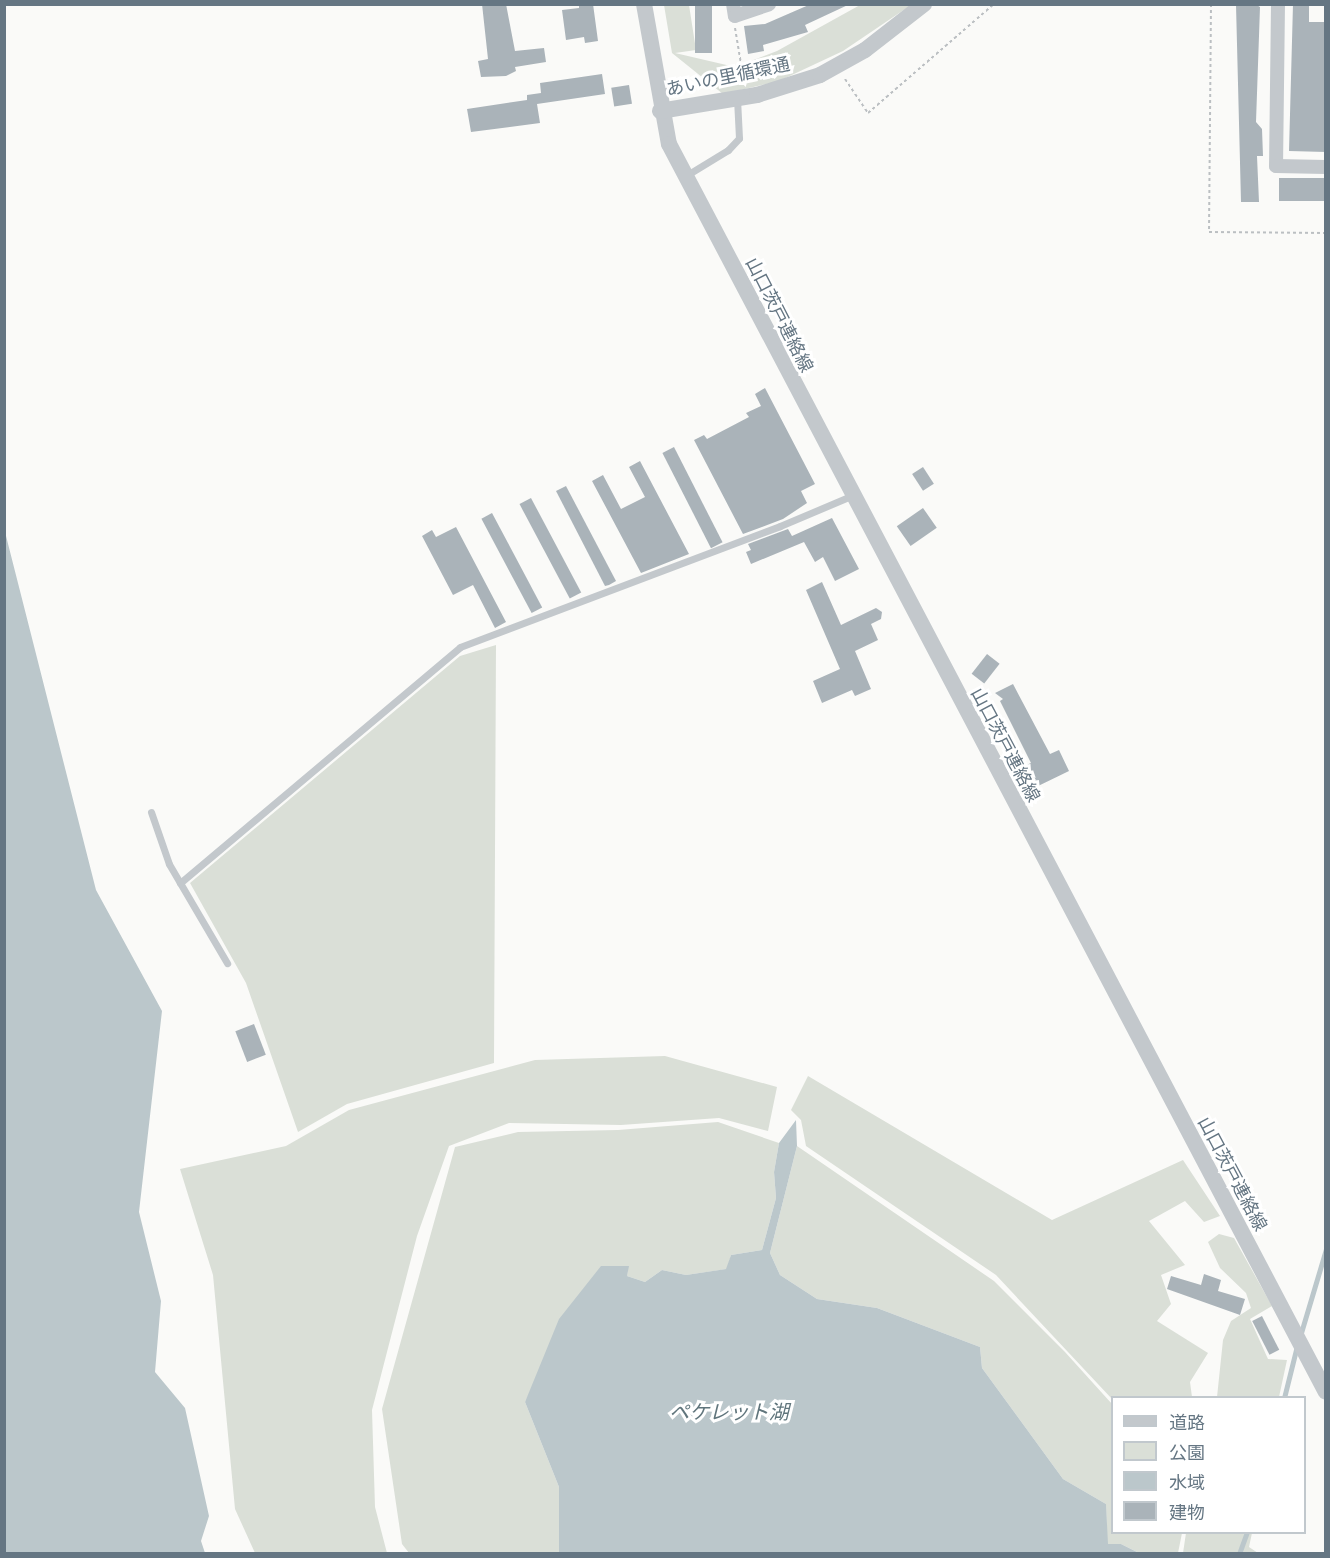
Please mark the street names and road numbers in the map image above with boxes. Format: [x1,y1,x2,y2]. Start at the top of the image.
street label: あいの里循環通 [664,53,792,101]
street label: 山口茨戸連絡線 [741,254,817,376]
street label: 山口茨戸連絡線 [966,684,1044,806]
street label: 山口茨戸連絡線 [1193,1113,1271,1235]

